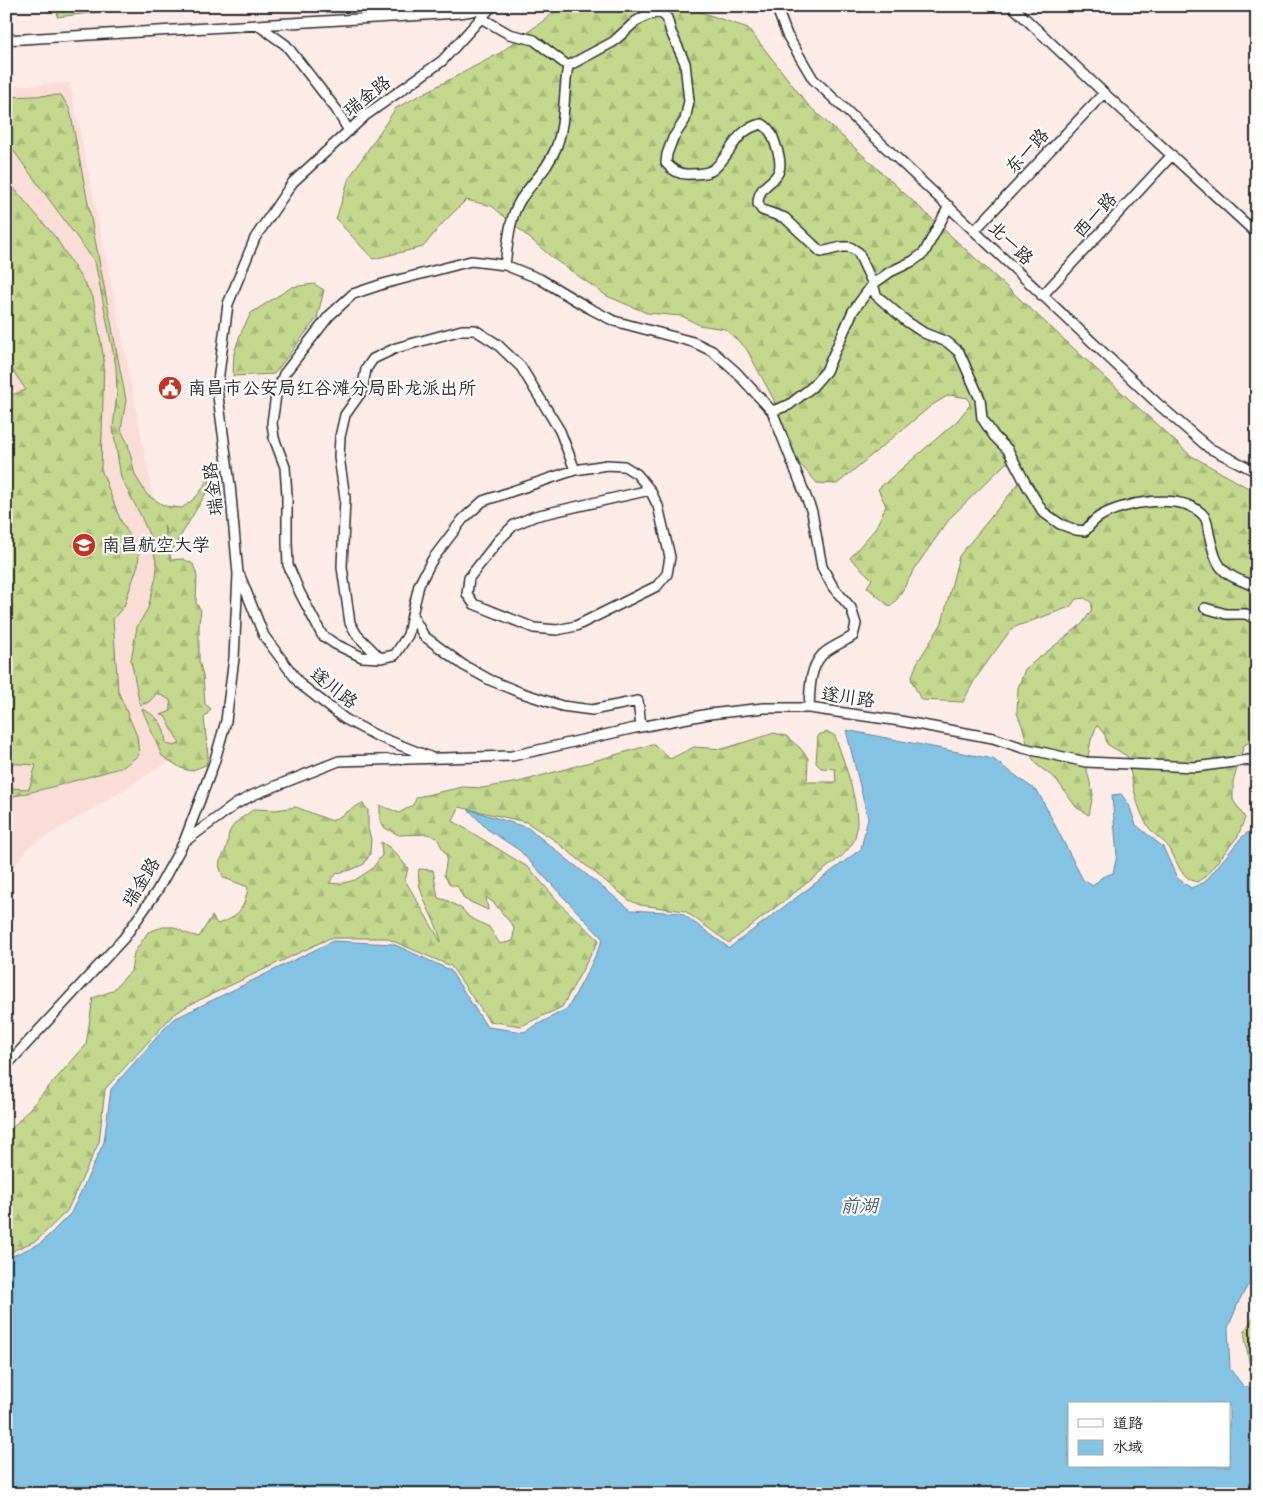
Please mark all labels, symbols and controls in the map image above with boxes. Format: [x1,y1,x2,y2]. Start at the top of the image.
street label: 瑞金路 [340,71,395,121]
street label: 东一路 [1001,124,1053,178]
street label: 西一路 [1069,188,1121,242]
street label: 北一路 [984,217,1037,270]
public building icon: 南昌市公安局红谷滩分局卧龙派出所 [157,375,183,401]
place label: 南昌市公安局红谷滩分局卧龙派出所 [188,378,476,399]
street label: 瑞金路 [200,461,227,517]
school or university icon: 南昌航空大学 [71,532,97,558]
place label: 南昌航空大学 [102,535,210,556]
street label: 遂川路 [306,663,361,713]
street label: 遂川路 [820,683,876,712]
street label: 瑞金路 [118,854,165,911]
water label: 前湖 [840,1195,880,1218]
legend [1068,1402,1230,1468]
text: 道路 [1113,1414,1143,1433]
text: 水域 [1113,1438,1143,1457]

